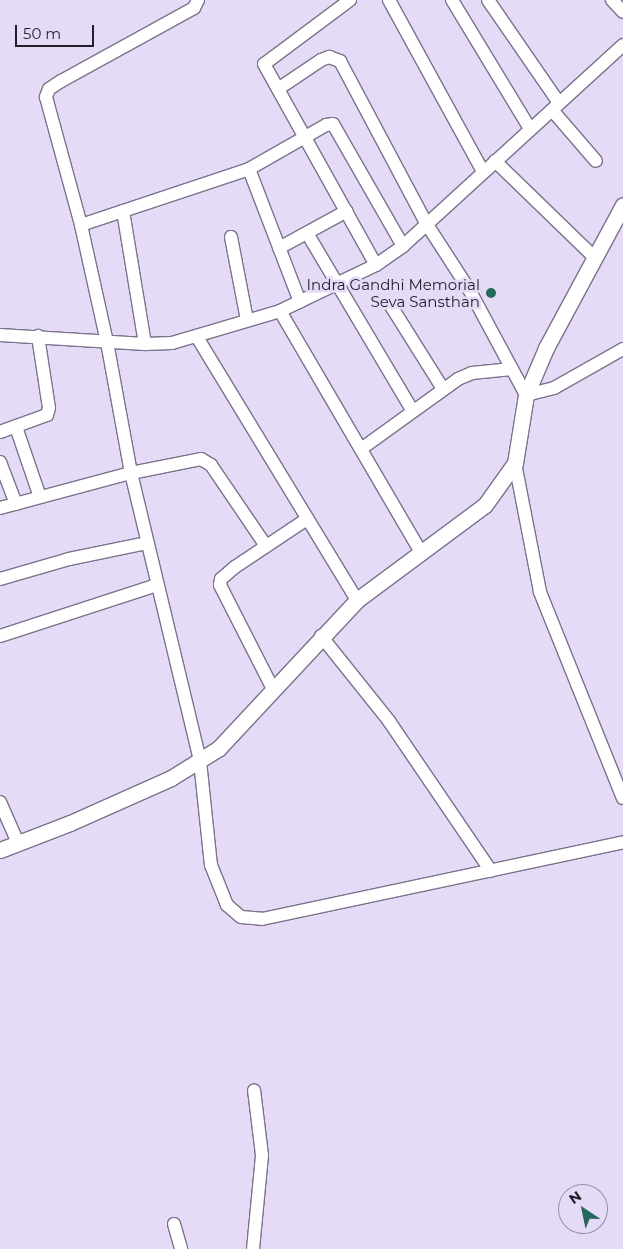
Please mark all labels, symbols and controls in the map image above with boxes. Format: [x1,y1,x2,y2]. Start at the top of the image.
scale bar [18,15,96,47]
text: 50 m [23,24,61,43]
place label: Indra Gandhi Memorial Seva Sansthan [307,275,480,310]
marker: Indra Gandhi Memorial Seva Sansthan [484,286,498,300]
north arrow [558,1184,608,1234]
text: N [565,1187,585,1208]

